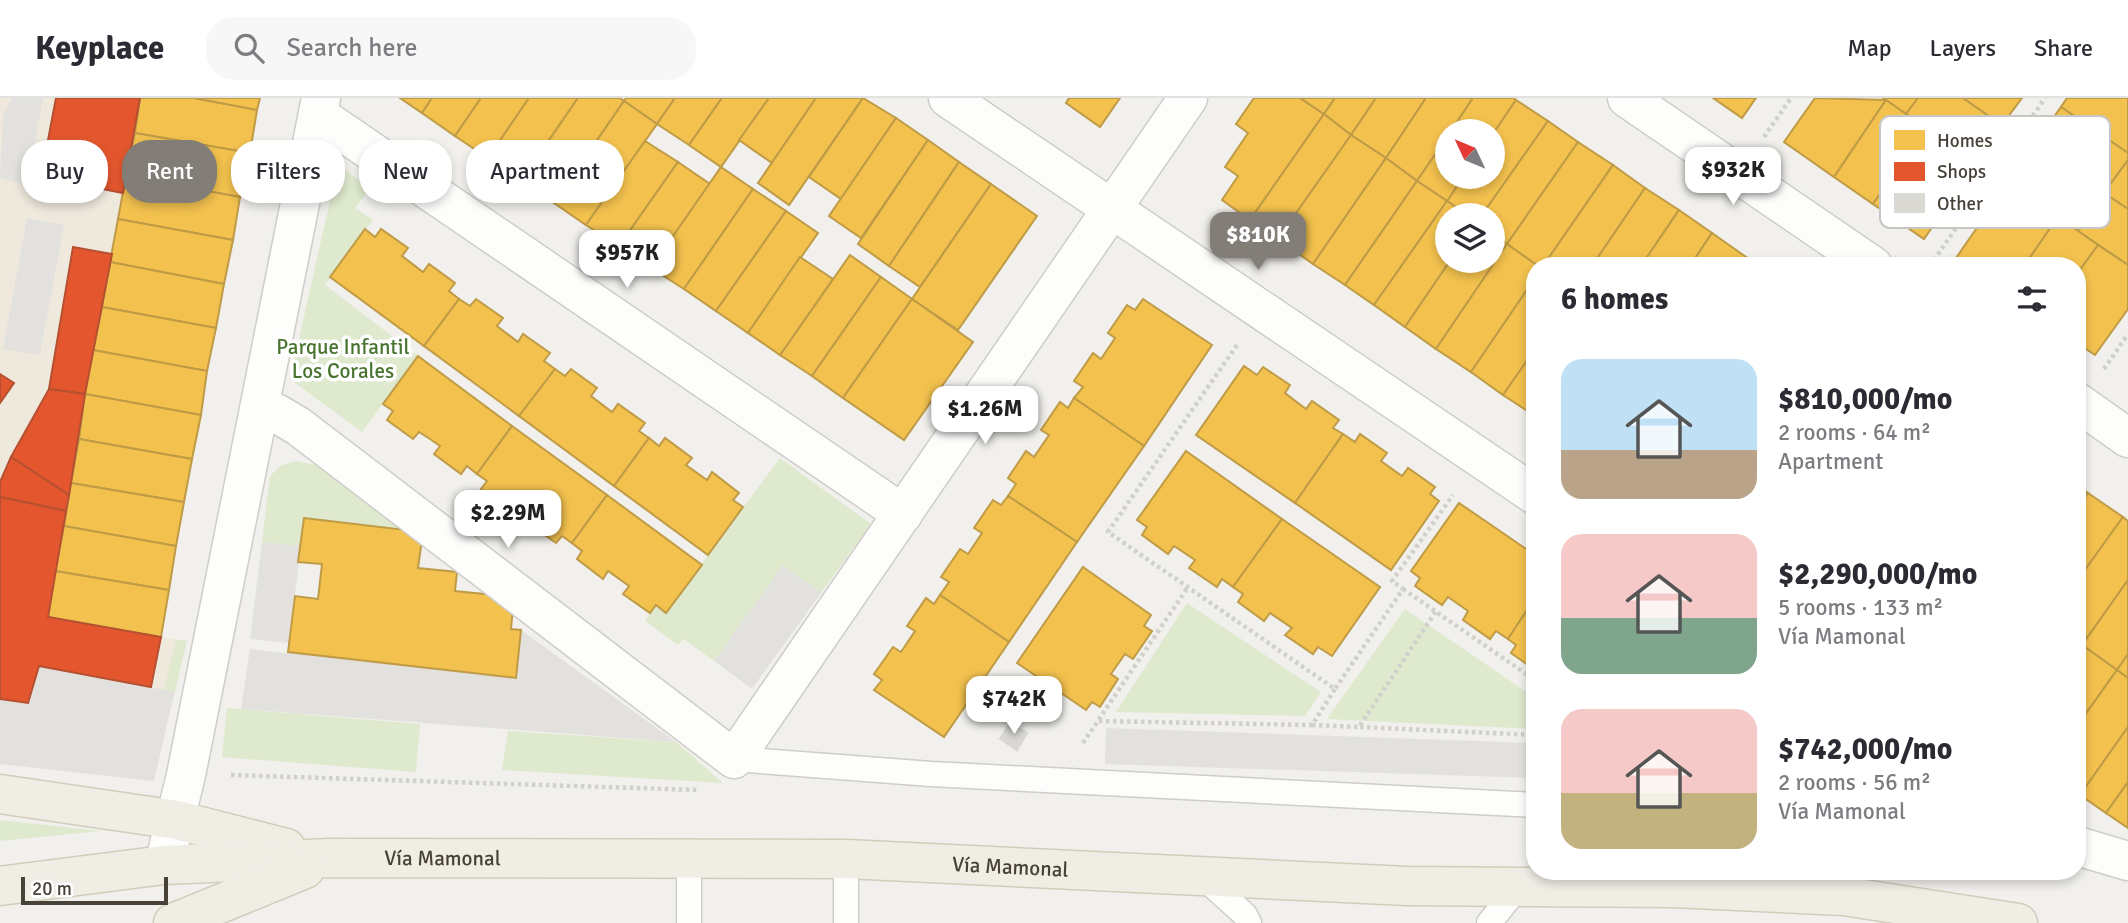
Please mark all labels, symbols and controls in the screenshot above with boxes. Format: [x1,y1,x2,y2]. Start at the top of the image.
search box [206,17,696,80]
text: Keyplace [35,28,164,69]
icon: search [230,29,268,67]
text: Search here [286,32,418,64]
text: Map [1847,33,1892,63]
text: Layers [1930,33,1996,63]
text: Share [2034,33,2093,63]
legend [1880,116,2110,228]
north arrow [1435,119,1505,189]
map controls [1435,119,1505,273]
text: Homes [1937,129,1993,153]
chip: Buy [21,140,108,203]
chip: Rent [122,140,217,203]
chip: Filters [231,140,345,203]
chip: New [359,140,452,203]
chip: Apartment [466,140,624,203]
pin: $932K [1684,148,1782,207]
text: $932K [1701,155,1765,184]
text: Shops [1937,160,1986,184]
text: Other [1937,192,1983,216]
button: layers [1435,203,1505,273]
pin: $810K [1209,212,1307,272]
text: $810K [1226,220,1290,249]
pin: $957K [578,230,676,290]
text: $957K [595,238,659,267]
icon: filters [2013,280,2051,318]
text: 6 homes [1561,281,1668,318]
park label: Parque Infantil Los Corales [276,334,410,384]
text: $810,000/mo [1778,381,1952,418]
pin: $1.26M [928,386,1042,446]
icon: home [1617,387,1701,471]
text: $1.26M [947,394,1023,423]
text: 2 rooms · 64 m² [1778,418,1931,447]
text: Apartment [1778,447,1883,476]
pin: $2.29M [451,490,565,550]
text: $2.29M [470,498,546,527]
text: $2,290,000/mo [1778,556,1977,593]
icon: home [1617,562,1701,646]
text: 5 rooms · 133 m² [1778,593,1943,622]
text: Vía Mamonal [1778,622,1906,651]
pin: $742K [965,676,1063,736]
text: $742K [982,684,1046,713]
text: $742,000/mo [1778,731,1952,768]
icon: home [1617,737,1701,821]
text: 2 rooms · 56 m² [1778,768,1931,797]
text: Vía Mamonal [1778,797,1906,826]
street label: Vía Mamonal [384,845,501,871]
street label: Vía Mamonal [951,851,1069,883]
scale bar [21,874,168,906]
text: 20 m [32,877,72,901]

